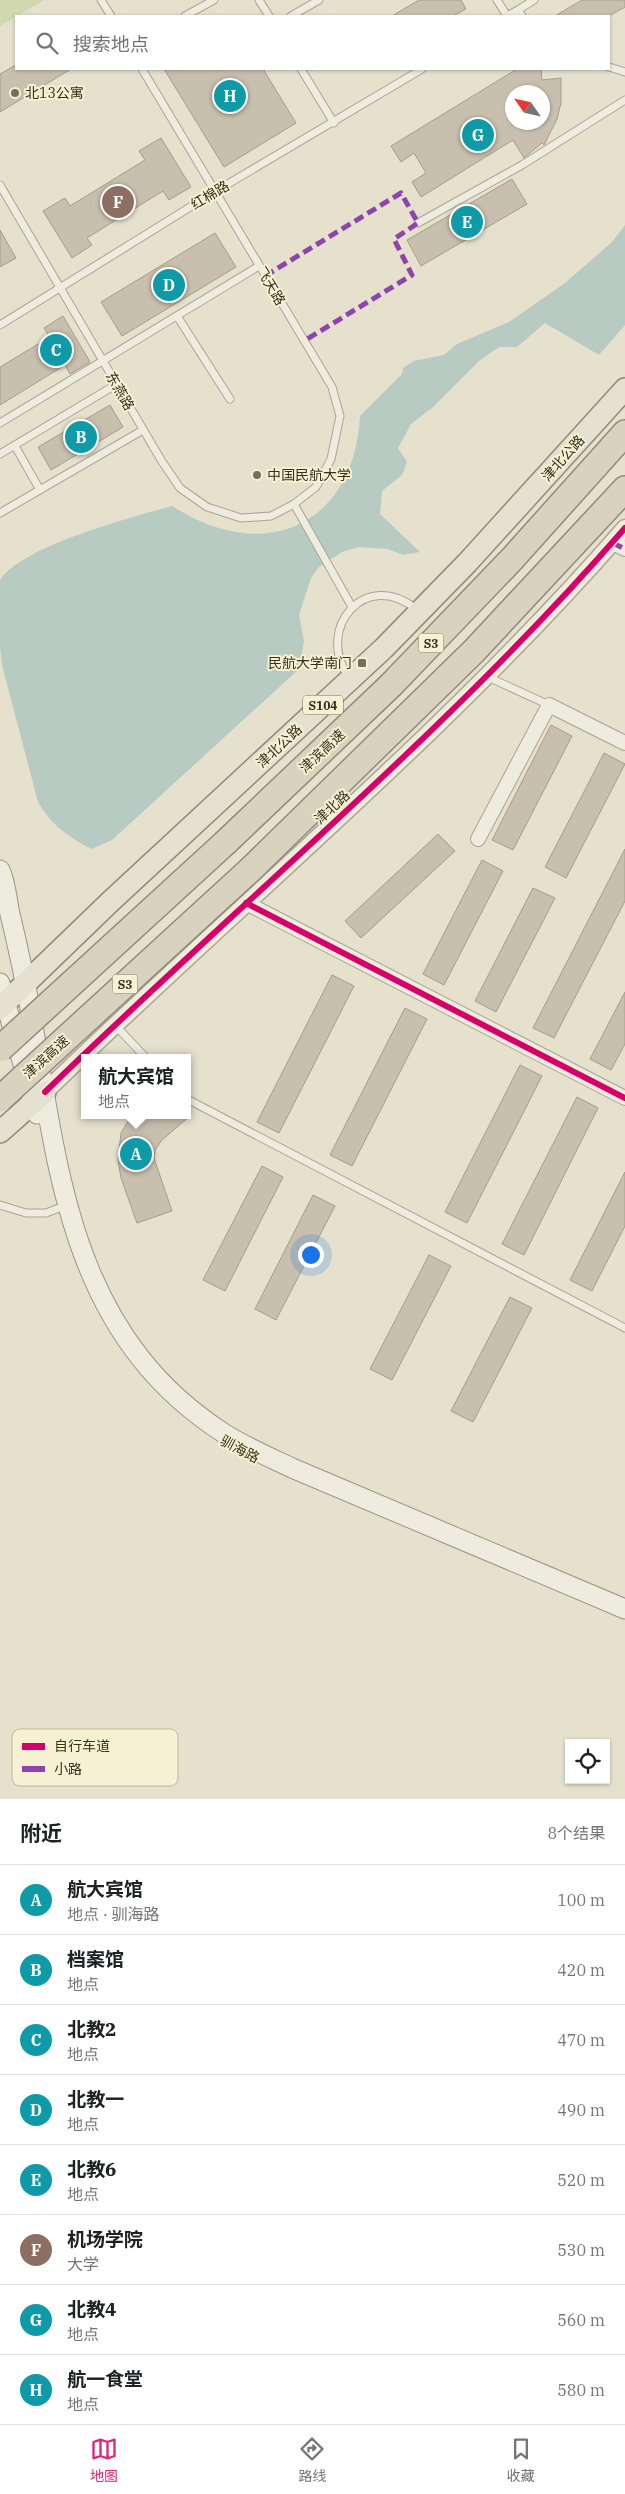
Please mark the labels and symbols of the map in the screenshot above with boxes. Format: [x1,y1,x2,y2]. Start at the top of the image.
pin: H [214,77,246,115]
place label: 北13公寓 [25,84,84,102]
north arrow [505,85,550,130]
marker: 北13公寓 [9,87,21,99]
pin: G [462,116,494,154]
street label: 红棉路 [187,176,233,214]
pin: F [102,183,134,221]
pin: E [451,203,483,241]
street label: 飞天路 [252,263,290,309]
pin: D [153,266,185,304]
pin: C [40,331,72,369]
street label: 东燕路 [102,368,138,414]
pin: B [65,418,97,456]
street label: 津北公路 [538,431,588,485]
place label: 中国民航大学 [267,466,351,484]
marker: 中国民航大学 [251,469,263,481]
road number: S3 [418,634,444,652]
place label: 民航大学南门 [268,654,352,672]
marker: 民航大学南门 [356,657,368,669]
road number: S104 [303,696,343,714]
street label: 津北公路 [252,720,306,772]
street label: 津滨高速 [295,725,349,777]
street label: 津北路 [311,786,353,828]
road number: S3 [112,974,138,994]
street label: 津滨高速 [19,1032,73,1082]
pin: A [120,1135,152,1173]
your location [298,1242,324,1268]
street label: 驯海路 [217,1431,263,1467]
legend [12,1729,178,1786]
text: 自行车道 [54,1737,110,1755]
text: 小路 [54,1760,82,1778]

